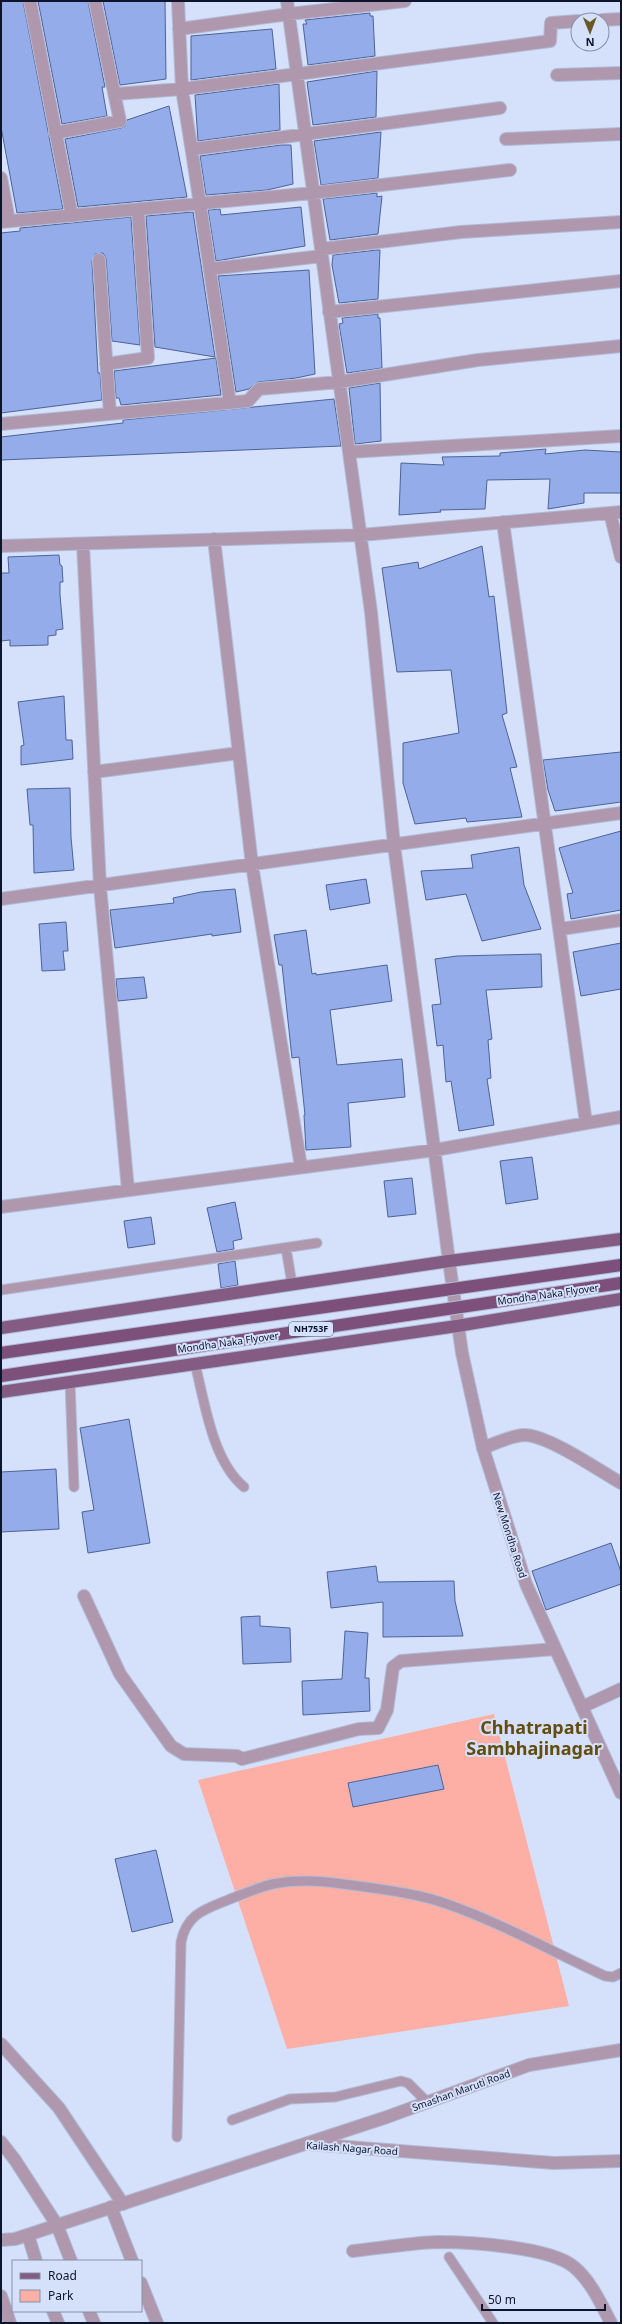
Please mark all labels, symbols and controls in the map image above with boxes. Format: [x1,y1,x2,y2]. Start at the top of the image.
north arrow [570,12,610,52]
text: N [586,35,595,50]
street label: Mondha Naka Flyover [496,1280,600,1308]
road number: NH753F [289,1322,333,1336]
street label: Mondha Naka Flyover [176,1328,280,1356]
street label: New Mondha Road [490,1490,530,1580]
district label: Chhatrapati Sambhajinagar [466,1715,602,1760]
street label: Smashan Maruti Road [410,2066,512,2114]
street label: Kailash Nagar Road [306,2138,398,2158]
legend [12,2260,142,2312]
text: Road [48,2267,77,2284]
scale bar [482,2286,605,2312]
text: Park [48,2287,74,2304]
text: 50 m [488,2291,516,2308]

